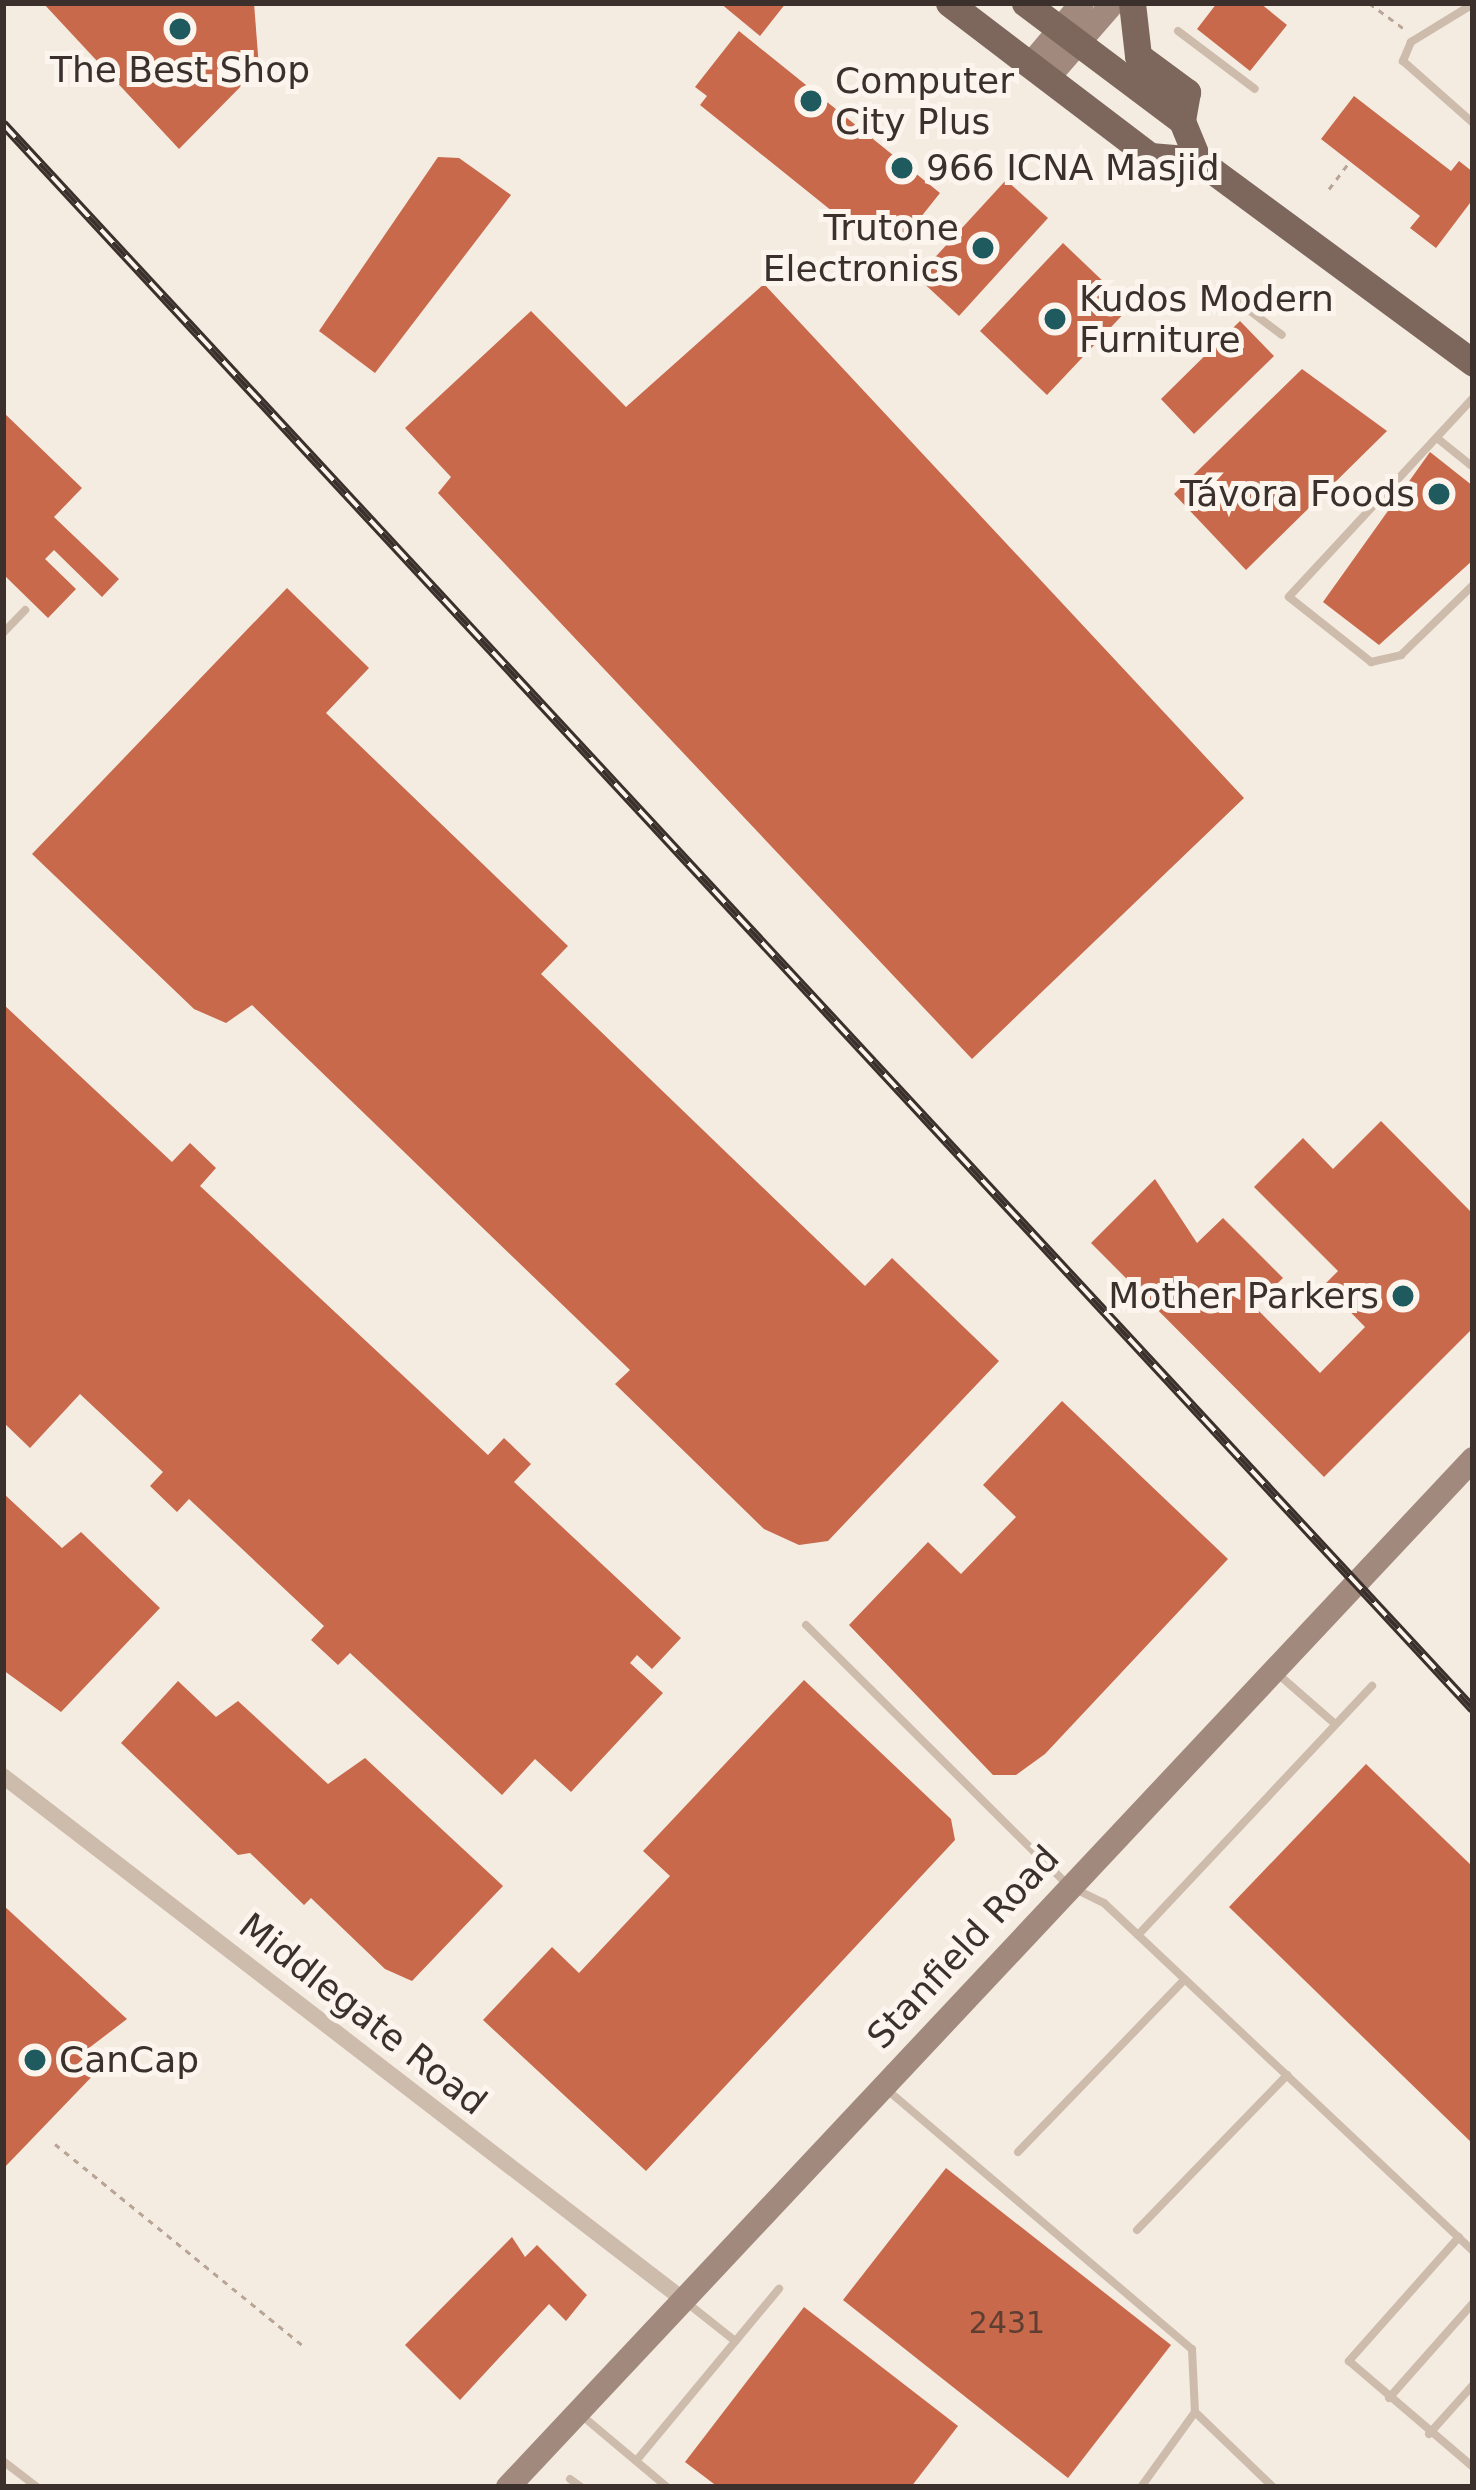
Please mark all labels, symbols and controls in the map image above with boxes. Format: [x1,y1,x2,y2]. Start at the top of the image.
marker: The Best Shop [167,16,193,42]
place label: The Best Shop [50,48,310,92]
place label: Computer City Plus [835,58,1014,143]
marker: Computer City Plus [798,88,824,114]
place label: 966 ICNA Masjid [926,146,1220,190]
marker: 966 ICNA Masjid [889,155,915,181]
place label: Trutone Electronics [763,205,959,290]
marker: Trutone Electronics [970,235,996,261]
place label: Kudos Modern Furniture [1079,276,1334,361]
marker: Kudos Modern Furniture [1042,306,1068,332]
place label: Távora Foods [1180,472,1415,516]
marker: Távora Foods [1426,481,1452,507]
place label: Mother Parkers [1108,1274,1379,1318]
marker: Mother Parkers [1390,1283,1416,1309]
street label: Stanfield Road [858,1837,1068,2057]
street label: Middlegate Road [231,1904,495,2124]
place label: CanCap [59,2038,199,2082]
marker: CanCap [22,2047,48,2073]
house number: 2431 [969,2305,1045,2341]

